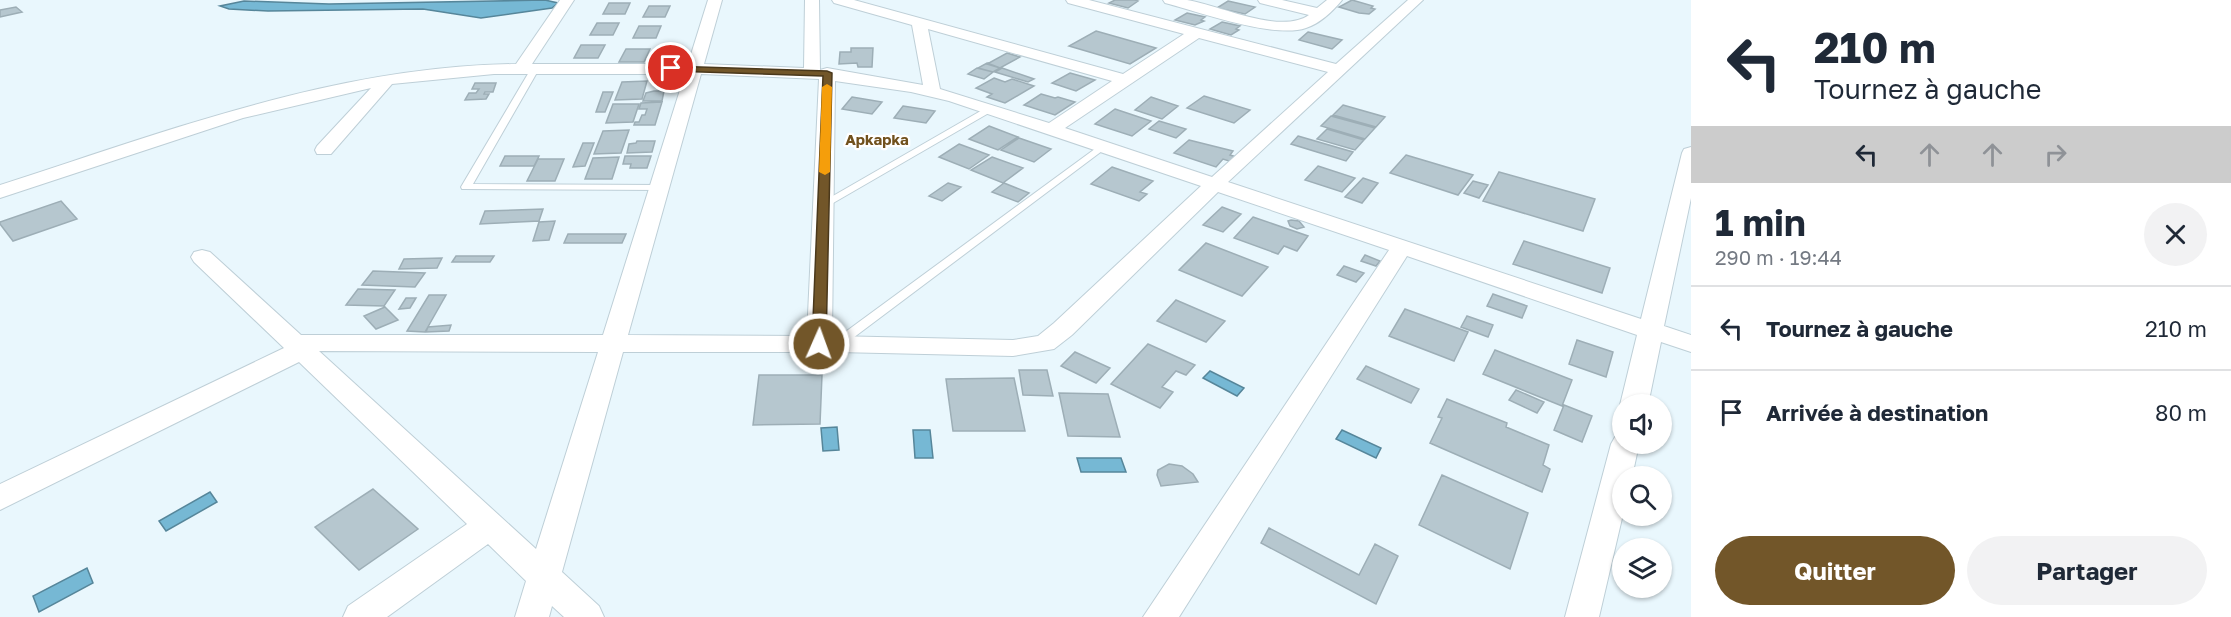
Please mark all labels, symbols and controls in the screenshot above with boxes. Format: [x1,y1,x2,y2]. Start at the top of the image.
text: 210 m [1814,22,1936,72]
icon: left [1715,24,1793,102]
pin [645,42,696,93]
icon: arrive [654,51,687,84]
text: Tournez à gauche [1814,73,2041,105]
district label: Apkapka [845,130,909,148]
icon: left [1850,138,1883,171]
icon: ahead [1913,138,1946,171]
icon: ahead [1976,138,2009,171]
icon: right [2039,138,2072,171]
text: 1 min [1715,201,1806,244]
button: close [2144,203,2207,266]
text: 290 m · 19:44 [1715,245,1842,269]
position arrow [787,312,851,376]
icon: left [1715,312,1748,345]
text: Tournez à gauche [1766,315,1953,342]
text: 210 m [2145,315,2207,342]
map controls [1612,394,1672,598]
button: sound [1612,394,1672,454]
icon: arrive [1715,396,1748,429]
text: Arrivée à destination [1766,399,1988,426]
text: 80 m [2155,399,2207,426]
button: search [1612,466,1672,526]
button: Quitter [1715,536,1955,605]
button: Partager [1967,536,2207,605]
button: layers [1612,538,1672,598]

